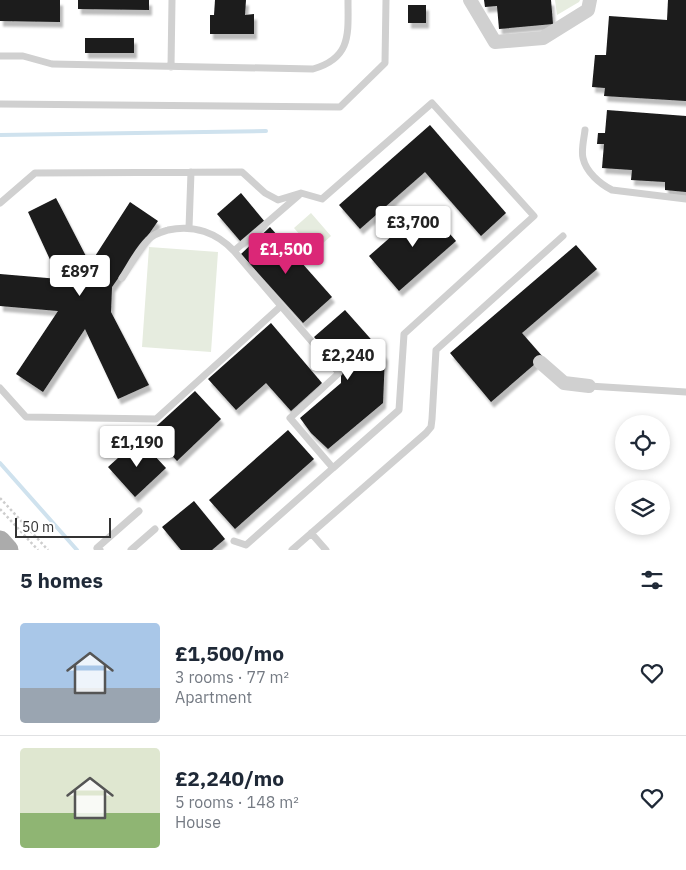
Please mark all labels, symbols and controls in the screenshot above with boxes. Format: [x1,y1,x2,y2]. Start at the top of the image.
pin: £3,700 [372,206,454,248]
text: £3,700 [387,212,439,232]
pin: £1,500 [245,232,327,275]
text: £1,500 [260,239,312,259]
pin: £897 [50,254,110,297]
text: £897 [61,261,99,281]
pin: £2,240 [307,338,389,381]
text: £2,240 [322,345,374,365]
map controls [615,415,670,535]
button: locate [615,415,670,470]
pin: £1,190 [96,426,178,468]
text: £1,190 [111,432,163,452]
button: layers [615,480,670,535]
scale bar [15,515,111,538]
text: 50 m [22,518,54,536]
text: 5 homes [20,566,103,594]
icon: filters [638,566,666,594]
text: £1,500/mo [175,639,284,667]
icon: home [60,643,120,703]
icon: heart [638,659,666,687]
text: 3 rooms · 77 m² [175,667,289,687]
text: Apartment [175,687,252,707]
text: £2,240/mo [175,764,284,792]
icon: home [60,768,120,828]
icon: heart [638,784,666,812]
text: 5 rooms · 148 m² [175,792,299,812]
text: House [175,812,221,832]

